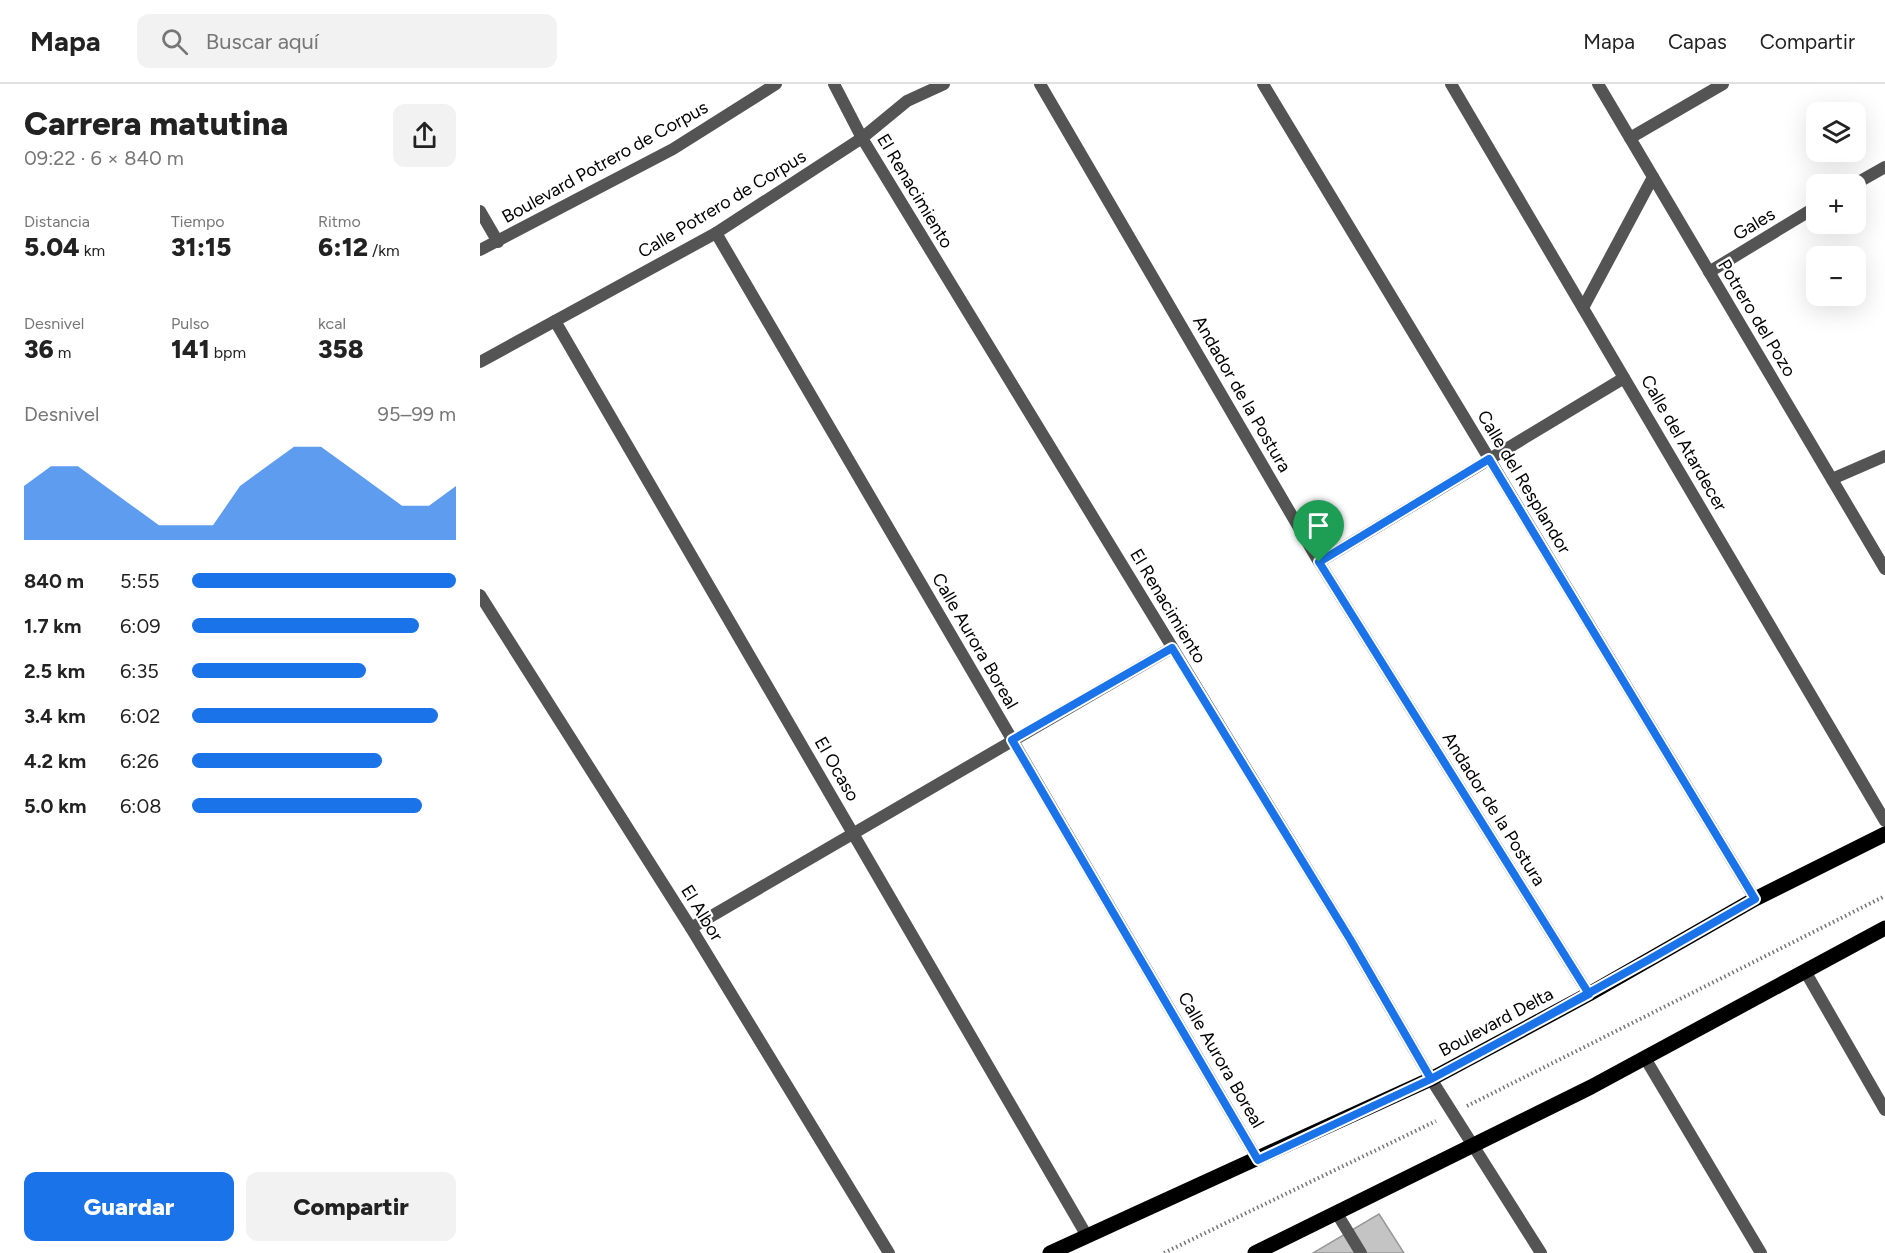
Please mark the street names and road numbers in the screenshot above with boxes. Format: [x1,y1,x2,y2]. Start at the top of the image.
street label: Boulevard Potrero de Corpus [498,96,712,228]
street label: El Renacimiento [872,130,958,252]
street label: Calle Potrero de Corpus [634,145,810,263]
street label: Gales [1729,203,1779,245]
street label: Potrero del Pozo [1713,255,1801,381]
street label: Andador de la Postura [1188,312,1296,476]
street label: Calle del Atardecer [1636,371,1732,515]
street label: Calle del Resplandor [1472,406,1576,558]
street label: El Renacimiento [1125,545,1211,667]
street label: Calle Aurora Boreal [927,569,1023,713]
street label: Andador de la Postura [1438,728,1550,890]
street label: El Ocaso [810,733,864,805]
street label: El Albor [676,881,728,945]
street label: Boulevard Delta [1435,983,1557,1061]
street label: Calle Aurora Boreal [1173,988,1269,1132]

